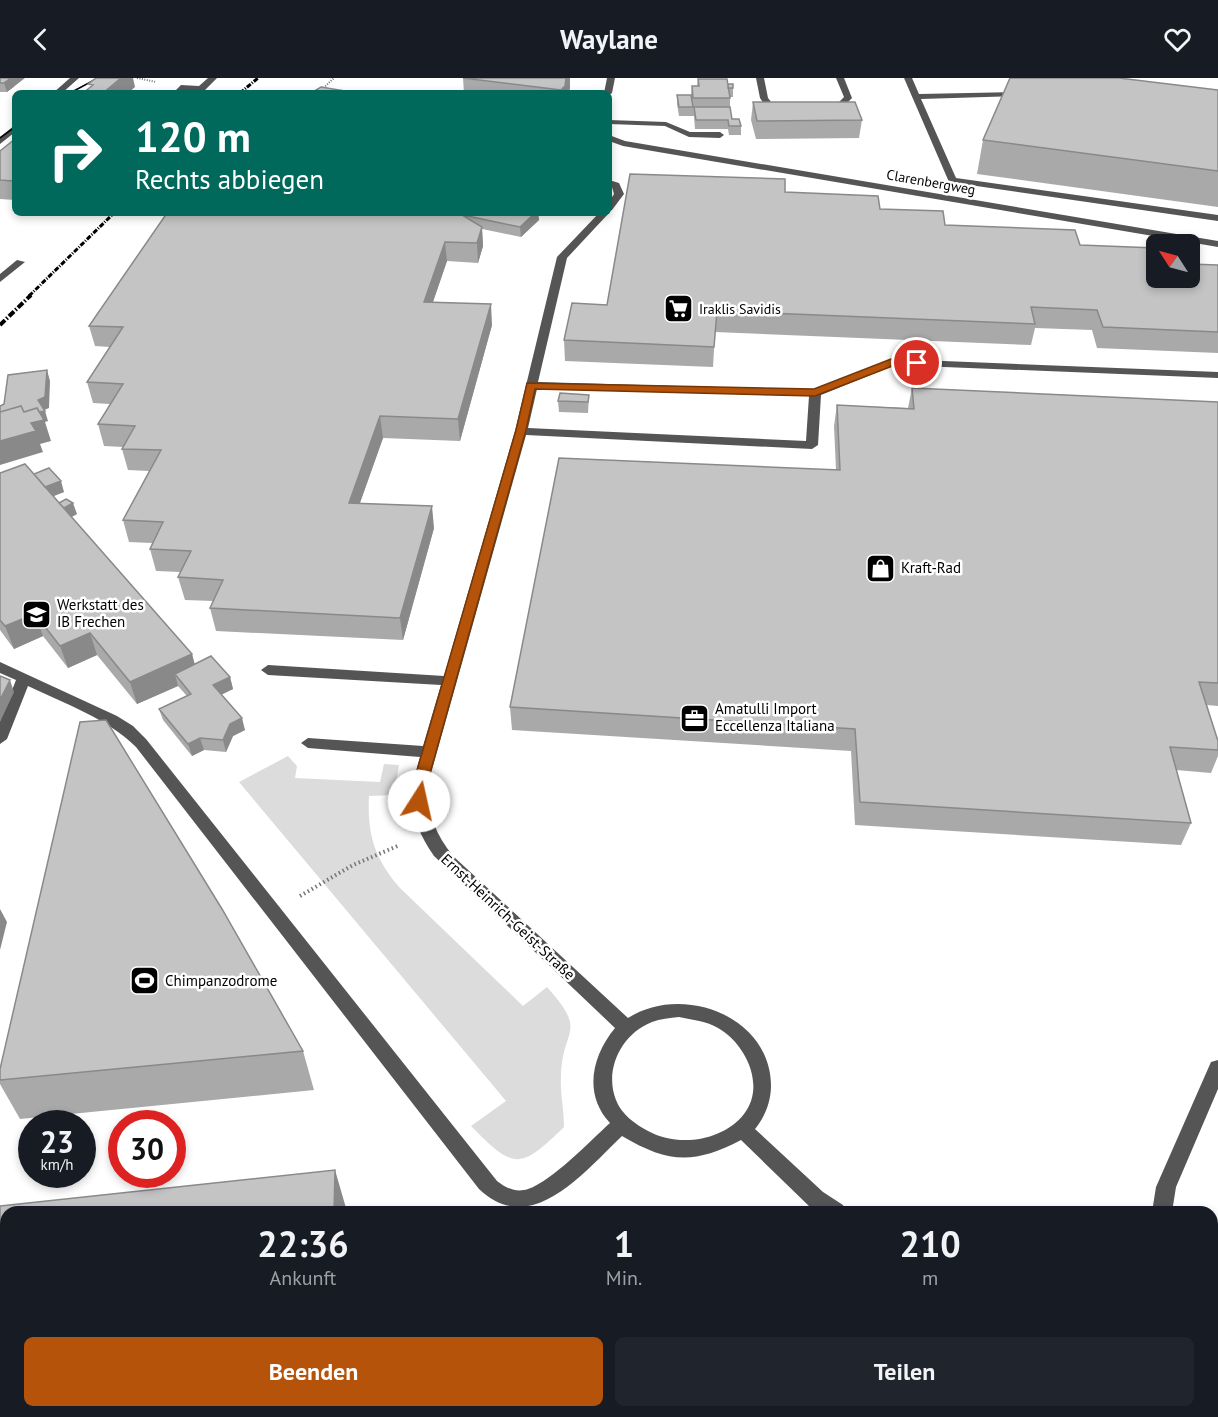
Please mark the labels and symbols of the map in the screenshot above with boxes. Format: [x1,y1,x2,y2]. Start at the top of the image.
street label: Clarenbergweg [885,165,977,199]
north arrow [1146,234,1200,288]
supermarket icon: Iraklis Savidis [662,293,694,325]
place label: Iraklis Savidis [699,300,781,318]
pin [891,337,942,388]
shop icon: Kraft-Rad [864,552,896,584]
place label: Kraft-Rad [901,558,961,577]
place label: Werkstatt des IB Frechen [57,595,144,631]
school or university icon: Werkstatt des IB Frechen [20,598,52,630]
place label: Amatulli Import Eccellenza Italiana [715,699,835,735]
office icon: Amatulli Import Eccellenza Italiana [678,702,710,734]
position arrow [387,769,451,833]
street label: Ernst-Heinrich-Geist-Straße [437,850,579,984]
sports icon: Chimpanzodrome [128,965,160,997]
place label: Chimpanzodrome [165,971,277,990]
speed limit sign: 30 [108,1110,186,1188]

